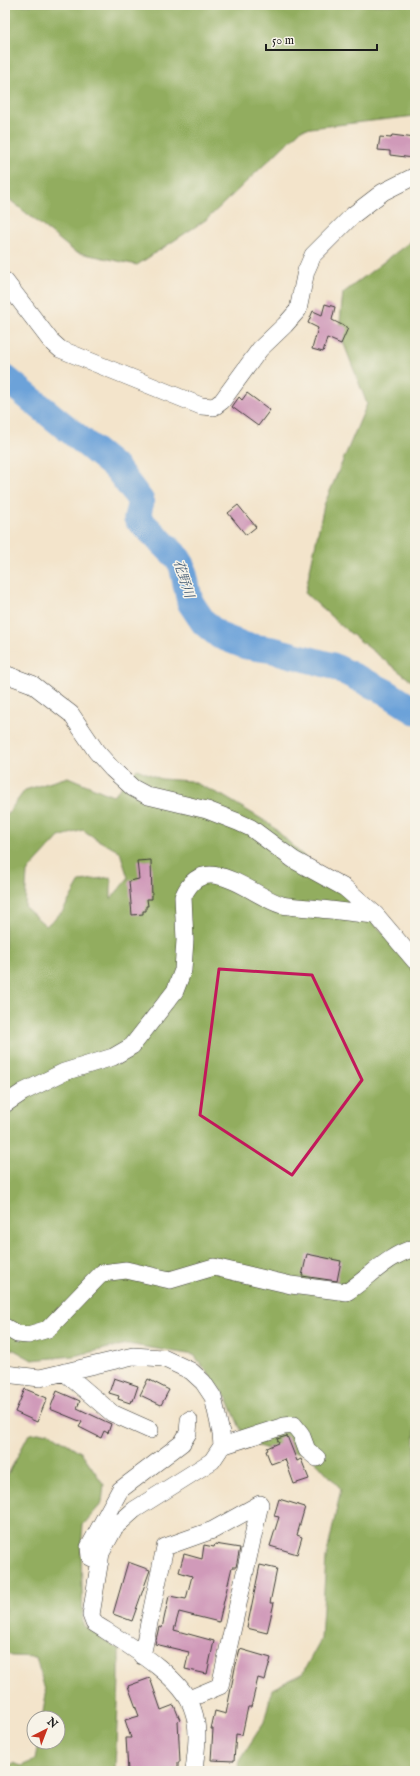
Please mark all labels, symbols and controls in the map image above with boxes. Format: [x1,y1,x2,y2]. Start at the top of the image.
scale bar [266,26,377,52]
text: 50 m [272,33,294,48]
water label: 花野川 [169,558,198,602]
north arrow [26,1710,66,1750]
text: N [43,1714,61,1732]

